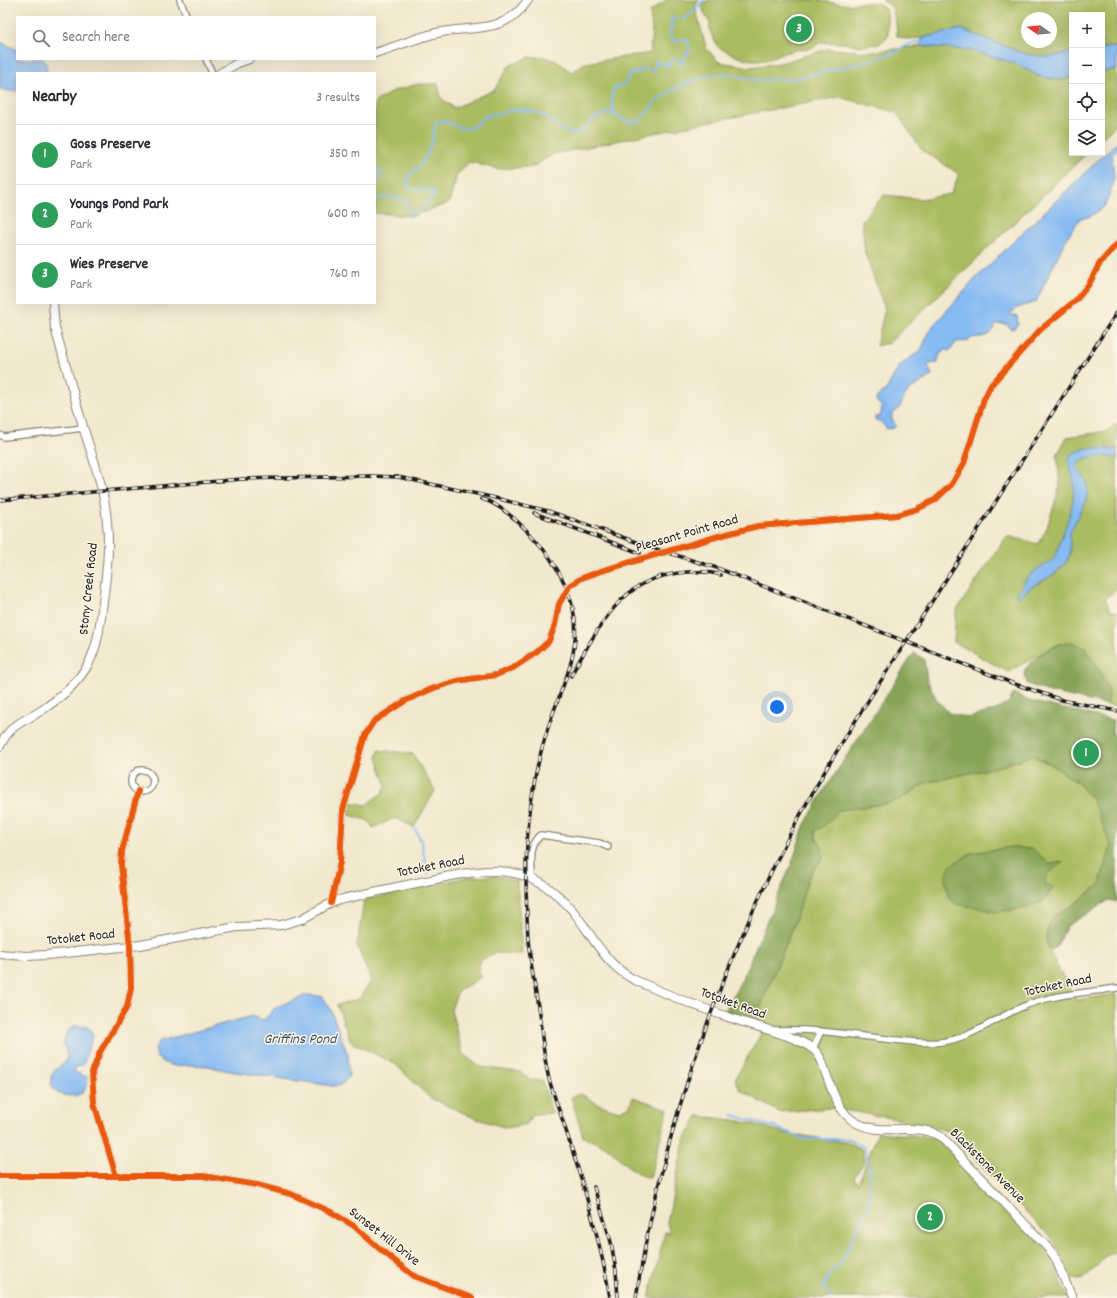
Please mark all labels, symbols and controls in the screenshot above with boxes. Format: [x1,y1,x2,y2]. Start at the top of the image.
north arrow [1021,12,1057,48]
map controls [1069,12,1105,156]
button: + [1069,12,1105,48]
pin: 3 [786,14,812,44]
search box [16,16,376,60]
icon: search [30,27,52,49]
text: Search here [62,27,130,49]
button: − [1069,48,1105,84]
button: locate [1069,84,1105,120]
text: Nearby [32,86,76,110]
text: 3 results [316,89,360,108]
button: layers [1069,120,1105,156]
text: Goss Preserve [70,134,151,156]
text: 1 [44,145,46,164]
text: 350 m [329,145,360,164]
text: Park [70,156,92,175]
text: Youngs Pond Park [70,194,168,216]
text: 2 [42,205,48,224]
text: 600 m [328,205,360,224]
text: Park [70,216,92,235]
text: Wies Preserve [70,254,148,276]
text: 3 [42,265,48,284]
text: 760 m [330,265,360,284]
text: Park [70,276,92,295]
street label: Pleasant Point Road [633,510,741,558]
street label: Stony Creek Road [74,542,104,636]
your location [767,697,787,717]
pin: 1 [1073,738,1099,768]
street label: Totoket Road [396,851,466,883]
street label: Totoket Road [46,924,116,952]
street label: Totoket Road [1022,969,1094,1003]
street label: Totoket Road [697,983,769,1025]
water label: Griffins Pond [264,1029,338,1051]
street label: Blackstone Avenue [945,1124,1029,1208]
pin: 2 [917,1202,943,1232]
street label: Sunset Hill Drive [344,1203,424,1271]

